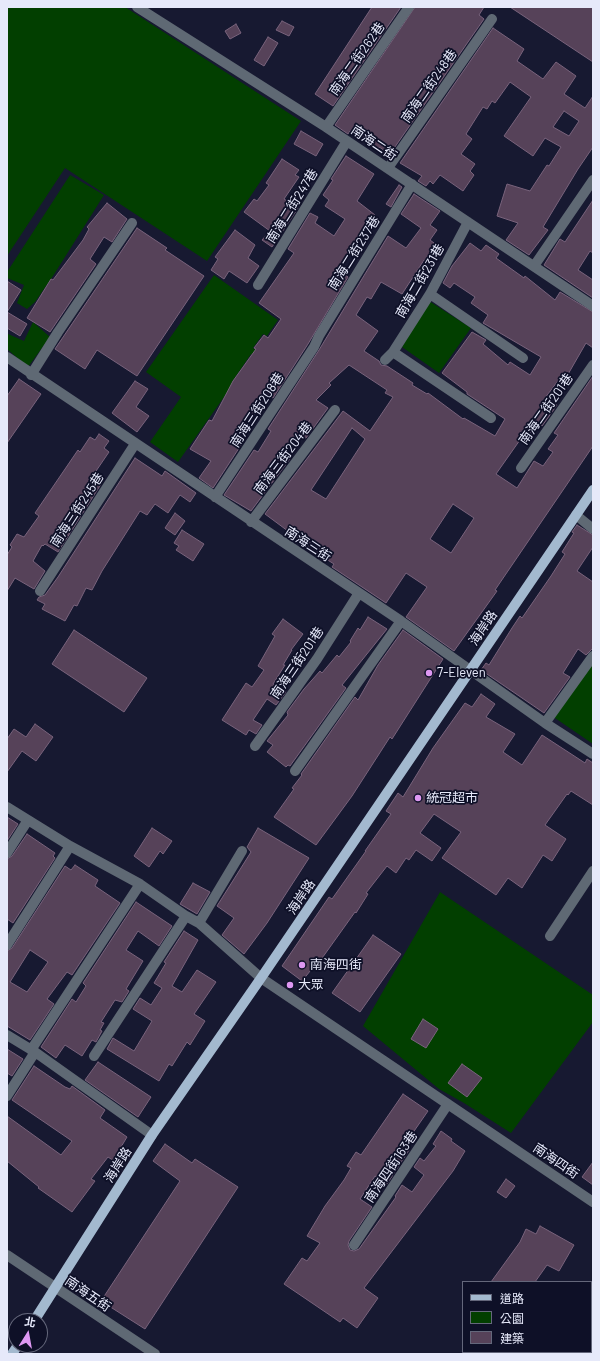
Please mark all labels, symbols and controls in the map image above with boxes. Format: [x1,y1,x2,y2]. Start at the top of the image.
street label: 南海二街262巷 [326,19,388,99]
street label: 南海二街248巷 [398,46,460,126]
street label: 南海二街 [348,122,400,164]
street label: 南海二街247巷 [263,166,321,246]
street label: 南海二街237巷 [325,213,383,293]
street label: 南海二街231巷 [392,241,448,321]
street label: 南海三街208巷 [227,370,287,450]
street label: 南海二街201巷 [516,370,576,448]
street label: 南海三街204巷 [251,419,315,497]
street label: 南海三街245巷 [47,470,107,550]
street label: 南海三街 [282,523,334,565]
street label: 海岸路 [466,607,500,649]
street label: 南海三街201巷 [267,624,327,702]
place label: 7-Eleven [437,665,486,681]
marker: 7-Eleven [424,668,434,678]
place label: 統冠超市 [426,790,478,806]
marker: 統冠超市 [413,793,423,803]
street label: 海岸路 [284,876,318,918]
place label: 南海四街 [310,957,362,973]
marker: 南海四街 [297,960,307,970]
place label: 大眾 [298,977,324,993]
marker: 大眾 [285,980,295,990]
street label: 南海四街163巷 [361,1128,421,1206]
street label: 南海四街 [530,1140,582,1182]
street label: 海岸路 [101,1144,135,1186]
street label: 南海五街 [62,1273,114,1315]
legend [462,1281,592,1353]
text: 道路 [500,1291,524,1305]
text: 公園 [500,1311,524,1325]
north arrow [8,1313,48,1353]
text: 北 [24,1314,37,1329]
text: 建築 [500,1331,524,1345]

